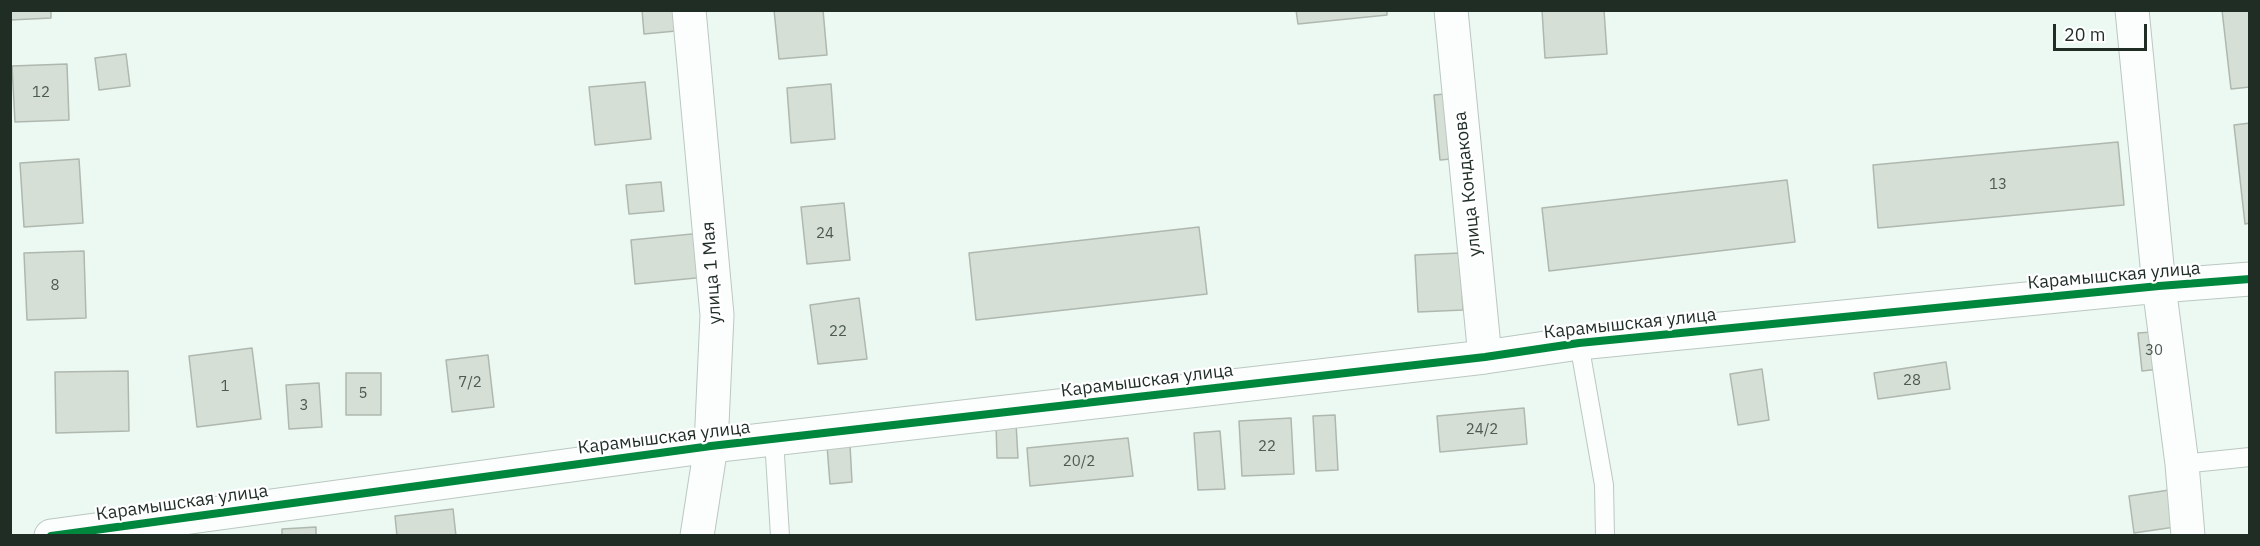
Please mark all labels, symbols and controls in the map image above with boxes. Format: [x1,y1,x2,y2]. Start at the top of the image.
scale bar [2056,12,2150,50]
text: 20 m [2064,23,2106,46]
house number: 12 [32,84,50,102]
street label: улица Кондакова [1450,110,1486,258]
house number: 13 [1989,176,2007,194]
street label: улица 1 Мая [698,221,726,325]
house number: 24 [816,225,834,243]
street label: Карамышская улица [2027,258,2201,294]
house number: 8 [51,277,59,295]
street label: Карамышская улица [1543,304,1717,344]
house number: 22 [829,323,847,341]
house number: 30 [2145,342,2163,360]
street label: Карамышская улица [1060,360,1234,402]
house number: 28 [1903,372,1921,390]
house number: 7/2 [458,374,482,392]
house number: 1 [221,378,229,396]
house number: 5 [359,385,367,403]
house number: 3 [300,397,308,415]
street label: Карамышская улица [577,417,751,459]
house number: 24/2 [1466,421,1498,439]
house number: 22 [1258,438,1276,456]
house number: 20/2 [1063,453,1095,471]
street label: Карамышская улица [95,480,269,526]

